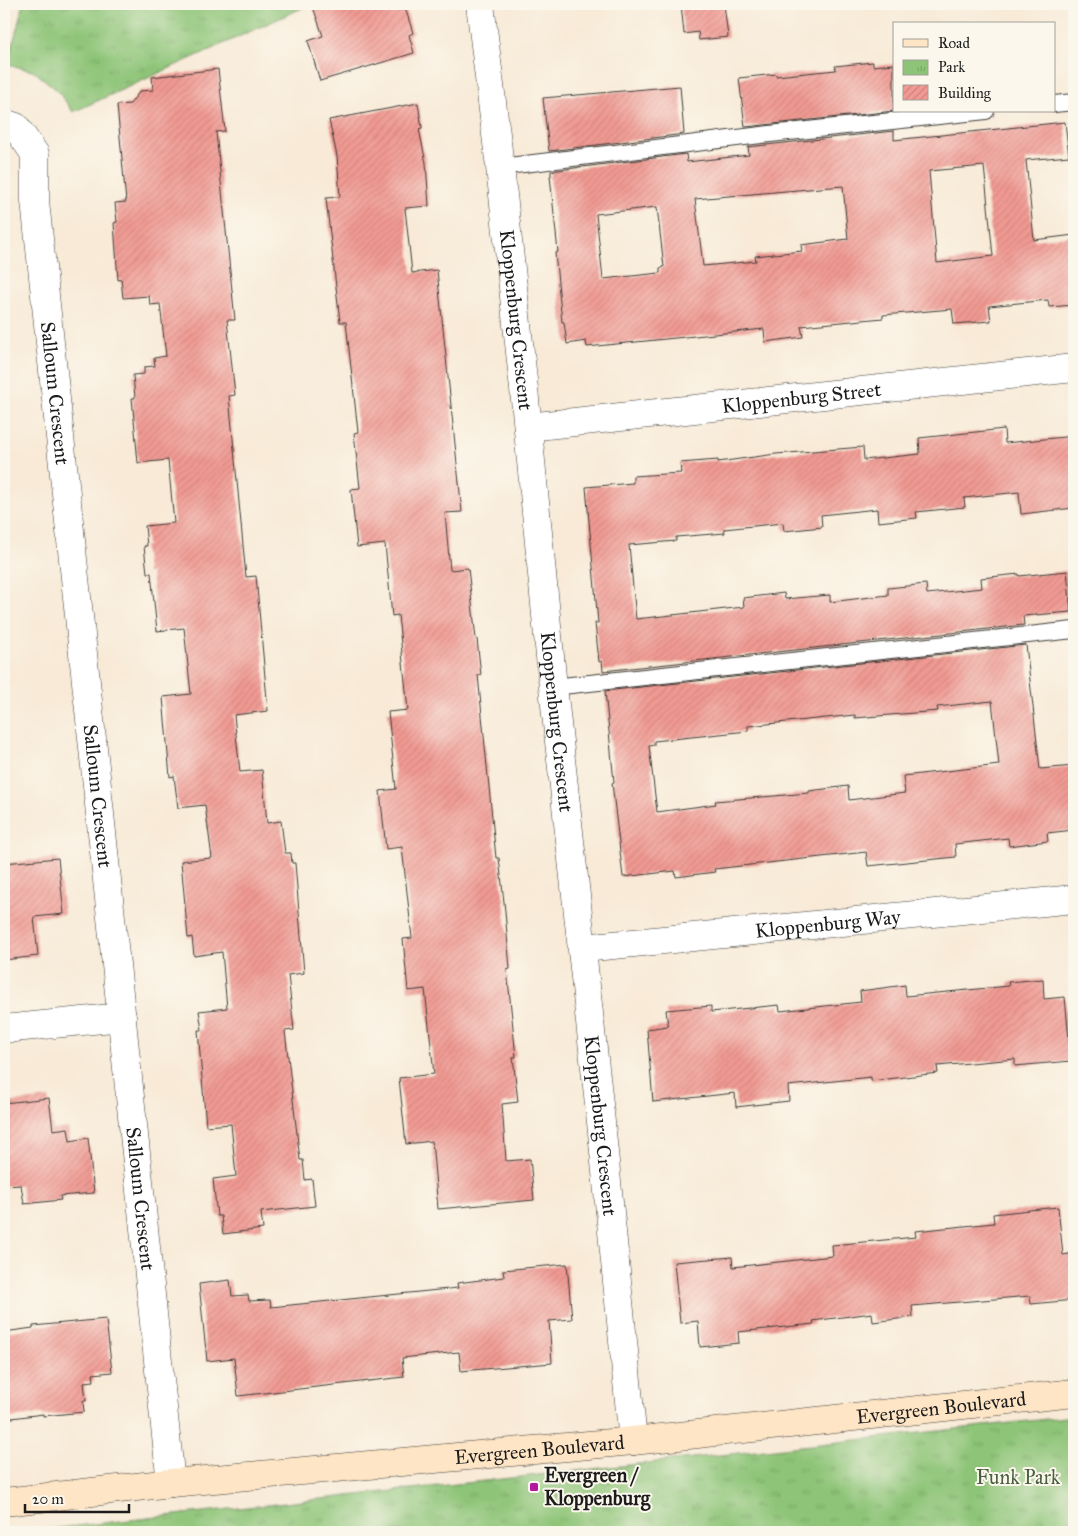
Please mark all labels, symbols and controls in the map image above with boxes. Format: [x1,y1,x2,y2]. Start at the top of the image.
legend [893,22,1056,112]
text: Road [938,34,970,52]
text: Park [938,58,965,76]
text: Building [938,84,992,102]
street label: Kloppenburg Crescent [495,228,538,411]
street label: Salloum Crescent [36,320,75,466]
street label: Kloppenburg Street [721,377,882,418]
street label: Kloppenburg Crescent [536,630,579,813]
street label: Salloum Crescent [79,723,118,869]
street label: Kloppenburg Way [754,904,902,943]
street label: Kloppenburg Crescent [579,1034,622,1217]
street label: Salloum Crescent [121,1126,160,1272]
street label: Evergreen Boulevard [855,1386,1027,1429]
street label: Evergreen Boulevard [453,1430,626,1469]
place label: Evergreen / Kloppenburg [544,1463,651,1511]
park label: Funk Park [976,1465,1061,1489]
scale bar [25,1481,129,1513]
marker: Evergreen / Kloppenburg [528,1481,540,1493]
text: 20 m [32,1490,64,1508]

